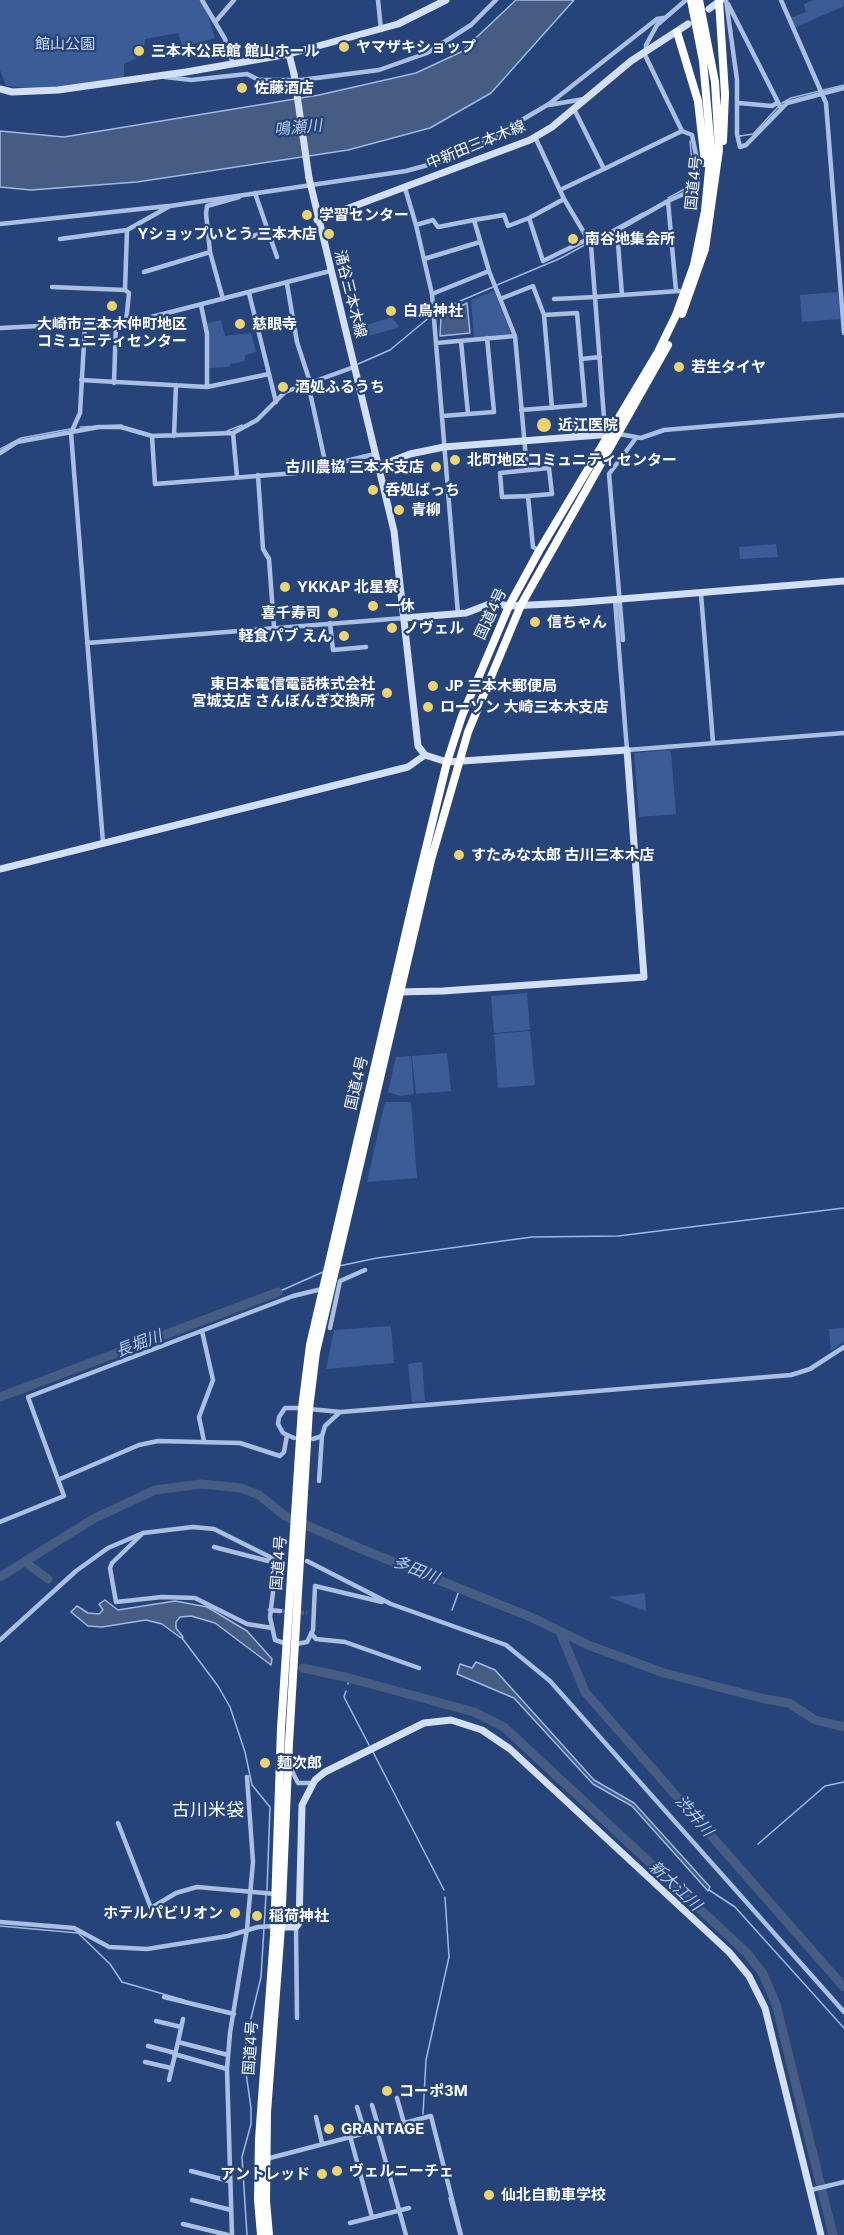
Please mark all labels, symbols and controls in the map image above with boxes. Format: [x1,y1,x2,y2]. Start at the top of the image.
park label: 館山公園 [35,35,95,53]
place label: ヤマザキショップ [356,38,476,56]
marker: ヤマザキショップ [337,40,351,54]
place label: 三本木公民館 館山ホール [151,42,320,60]
marker: 三本木公民館 館山ホール [132,44,146,58]
place label: 佐藤酒店 [254,79,314,97]
marker: 佐藤酒店 [235,81,249,95]
water label: 鳴瀬川 [273,116,323,140]
street label: 中新田三本木線 [424,117,528,173]
street label: 国道4号 [682,155,706,211]
place label: 学習センター [319,206,409,224]
marker: 学習センター [300,208,314,222]
place label: Yショップいとう 三本木店 [137,225,317,243]
marker: Yショップいとう 三本木店 [322,227,336,241]
place label: 南谷地集会所 [585,230,675,248]
marker: 南谷地集会所 [566,232,580,246]
street label: 涌谷三本木線 [330,248,370,340]
marker: 大崎市三本木仲町地区 コミュニティセンター [105,299,119,313]
place label: 白鳥神社 [403,302,463,320]
marker: 白鳥神社 [384,304,398,318]
place label: 大崎市三本木仲町地区 コミュニティセンター [37,315,187,350]
place label: 慈眼寺 [252,315,297,333]
marker: 慈眼寺 [233,317,247,331]
place label: 若生タイヤ [691,358,766,376]
marker: 若生タイヤ [672,360,686,374]
place label: 酒処ふるうち [295,378,385,396]
marker: 酒処ふるうち [276,380,290,394]
marker: 近江医院 [535,416,553,434]
place label: 近江医院 [558,416,618,434]
place label: 北町地区コミュニティセンター [467,451,677,469]
marker: 北町地区コミュニティセンター [448,453,462,467]
place label: 古川農協 三本木支店 [285,458,424,476]
marker: 古川農協 三本木支店 [429,460,443,474]
place label: 呑処ばっち [385,481,460,499]
marker: 呑処ばっち [366,483,380,497]
place label: 青柳 [411,501,441,519]
marker: 青柳 [392,503,406,517]
place label: YKKAP 北星寮 [297,578,399,596]
marker: YKKAP 北星寮 [278,580,292,594]
street label: 国道4号 [471,585,511,643]
place label: 一休 [385,597,415,615]
marker: 一休 [366,599,380,613]
place label: 喜千寿司 [261,604,321,622]
marker: 喜千寿司 [326,606,340,620]
place label: 信ちゃん [547,613,607,631]
marker: 信ちゃん [528,615,542,629]
place label: ノヴェル [404,619,464,637]
marker: ノヴェル [385,621,399,635]
place label: 軽食パブ えん [238,627,332,645]
marker: 軽食パブ えん [337,629,351,643]
place label: 東日本電信電話株式会社 宮城支店 さんぼんぎ交換所 [191,675,375,710]
place label: JP 三本木郵便局 [445,677,557,695]
marker: JP 三本木郵便局 [426,679,440,693]
marker: 東日本電信電話株式会社 宮城支店 さんぼんぎ交換所 [380,686,394,700]
place label: ローソン 大崎三本木支店 [440,698,609,716]
marker: ローソン 大崎三本木支店 [421,700,435,714]
place label: すたみな太郎 古川三本木店 [471,846,655,864]
marker: すたみな太郎 古川三本木店 [452,848,466,862]
street label: 国道4号 [342,1054,372,1112]
water label: 長堀川 [113,1326,165,1362]
street label: 国道4号 [268,1535,290,1591]
water label: 多田川 [390,1552,442,1588]
place label: 麺次郎 [277,1754,322,1772]
marker: 麺次郎 [258,1756,272,1770]
water label: 渋井川 [671,1792,717,1840]
district label: 古川米袋 [172,1800,244,1822]
water label: 新大江川 [645,1857,705,1915]
place label: ホテルパビリオン [103,1904,223,1922]
marker: ホテルパビリオン [228,1906,242,1920]
place label: 稲荷神社 [269,1907,329,1925]
marker: 稲荷神社 [250,1909,264,1923]
street label: 国道4号 [240,2020,262,2076]
place label: コーポ3M [399,2082,468,2100]
marker: コーポ3M [380,2084,394,2098]
place label: GRANTAGE [341,2120,424,2138]
marker: GRANTAGE [322,2122,336,2136]
place label: ヴェルニーチェ [349,2162,454,2180]
marker: ヴェルニーチェ [330,2164,344,2178]
place label: アントレッド [220,2165,310,2183]
marker: アントレッド [315,2167,329,2181]
place label: 仙北自動車学校 [501,2186,606,2204]
marker: 仙北自動車学校 [482,2188,496,2202]

